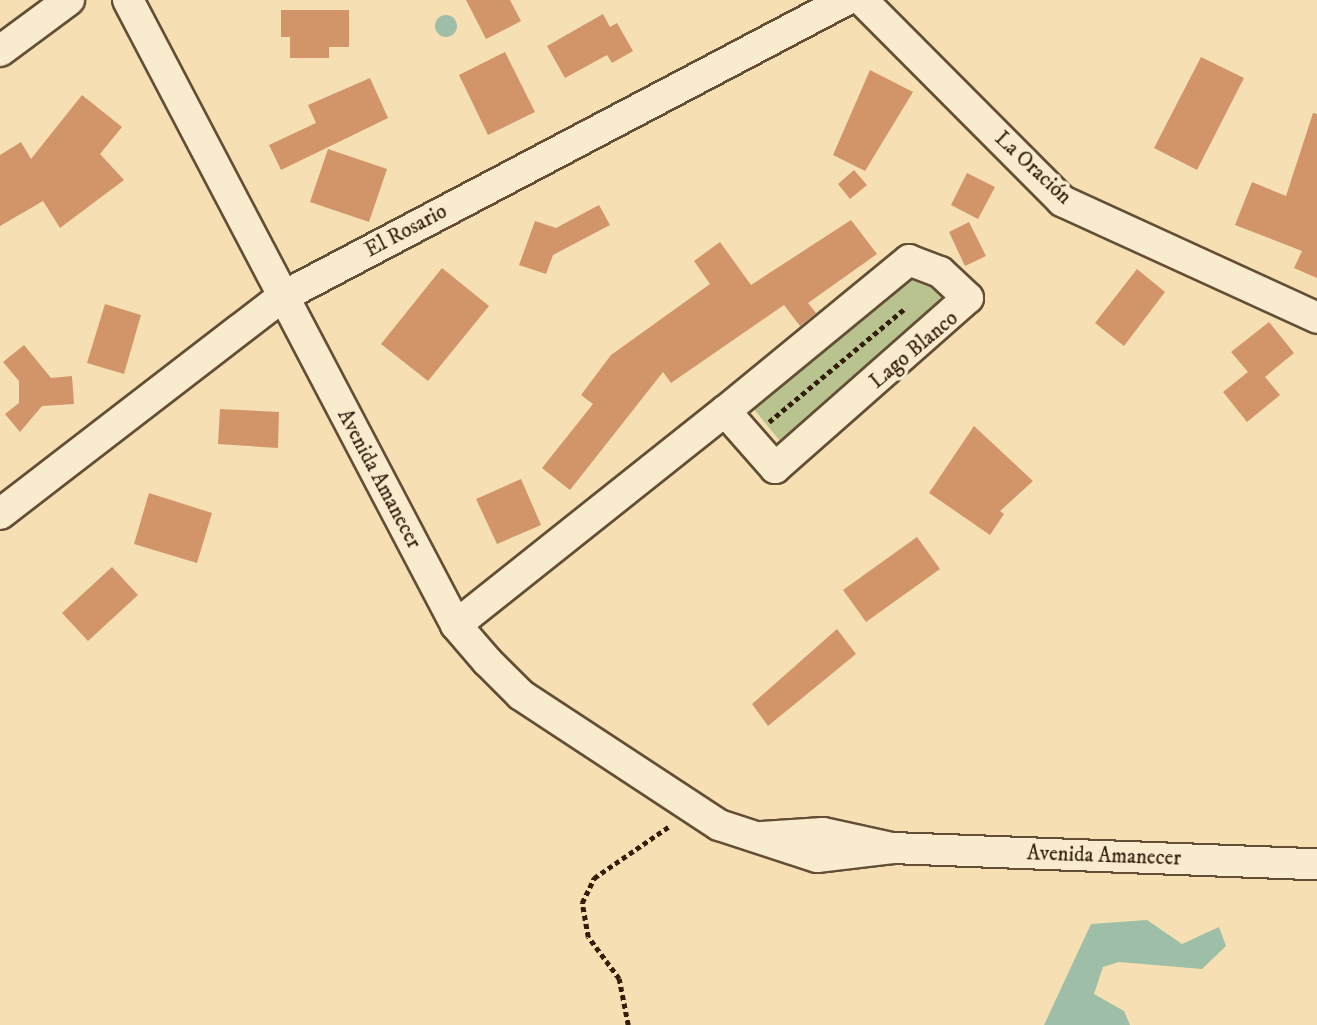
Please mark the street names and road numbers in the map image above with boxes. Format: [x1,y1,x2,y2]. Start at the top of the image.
street label: La Oración [989,126,1077,210]
street label: El Rosario [361,199,451,263]
street label: Lago Blanco [865,306,963,394]
street label: Avenida Amanecer [332,405,426,553]
street label: Avenida Amanecer [1026,841,1182,871]

